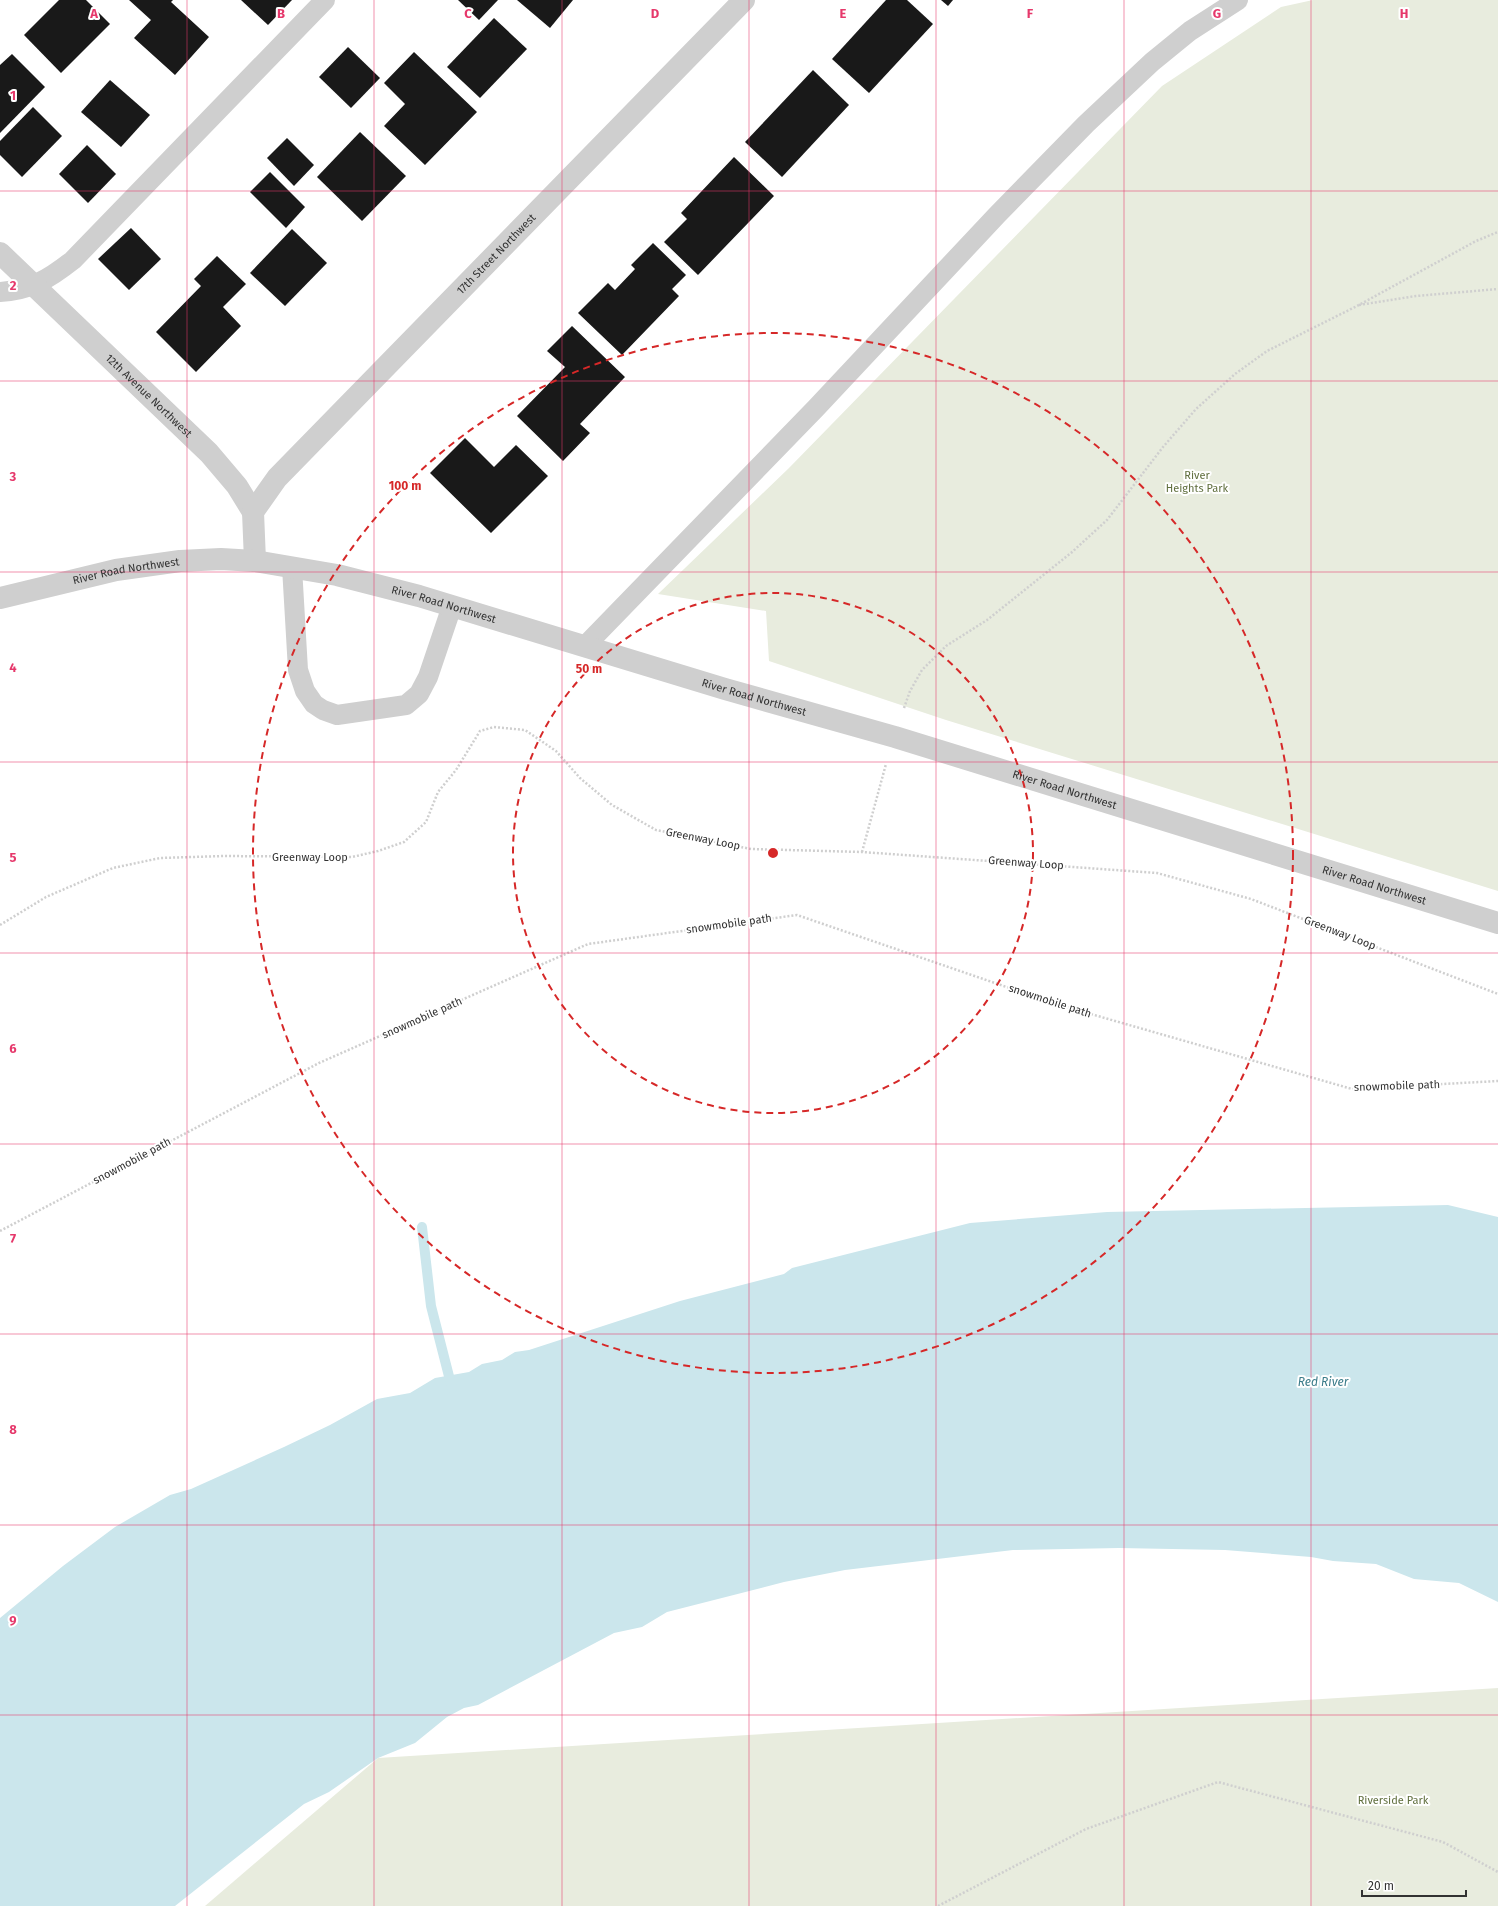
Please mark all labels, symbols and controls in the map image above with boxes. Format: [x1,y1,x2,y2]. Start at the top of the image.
text: A [89,6,98,21]
text: B [277,6,285,21]
text: C [464,6,472,21]
text: D [651,6,660,21]
text: E [840,6,847,21]
text: F [1027,6,1034,21]
text: G [1213,6,1221,21]
text: H [1400,6,1408,21]
text: 1 [10,88,16,103]
street label: 17th Street Northwest [454,211,538,297]
text: 2 [10,278,17,293]
street label: 12th Avenue Northwest [103,351,195,440]
text: 3 [9,469,17,484]
park label: River Heights Park [1166,469,1229,495]
text: 100 m [389,479,421,493]
street label: River Road Northwest [71,555,180,587]
street label: River Road Northwest [390,583,498,626]
text: 4 [9,660,17,675]
text: 50 m [576,662,602,676]
street label: River Road Northwest [700,676,808,718]
street label: River Road Northwest [1011,767,1118,812]
street label: Greenway Loop [665,825,741,853]
centre of rings [766,846,780,860]
text: 5 [10,850,17,865]
street label: Greenway Loop [272,851,348,864]
street label: Greenway Loop [988,854,1064,872]
street label: River Road Northwest [1321,863,1428,907]
street label: snowmobile path [685,912,773,936]
street label: Greenway Loop [1302,913,1378,953]
street label: snowmobile path [1007,981,1093,1021]
street label: snowmobile path [380,995,464,1041]
text: 6 [9,1041,17,1056]
street label: snowmobile path [1354,1078,1440,1094]
street label: snowmobile path [91,1135,173,1187]
text: 7 [10,1231,16,1246]
water label: Red River [1298,1375,1349,1389]
text: 8 [9,1422,17,1437]
text: 9 [9,1613,17,1628]
park label: Riverside Park [1358,1794,1429,1807]
scale bar [1362,1872,1466,1898]
text: 20 m [1368,1879,1394,1893]

